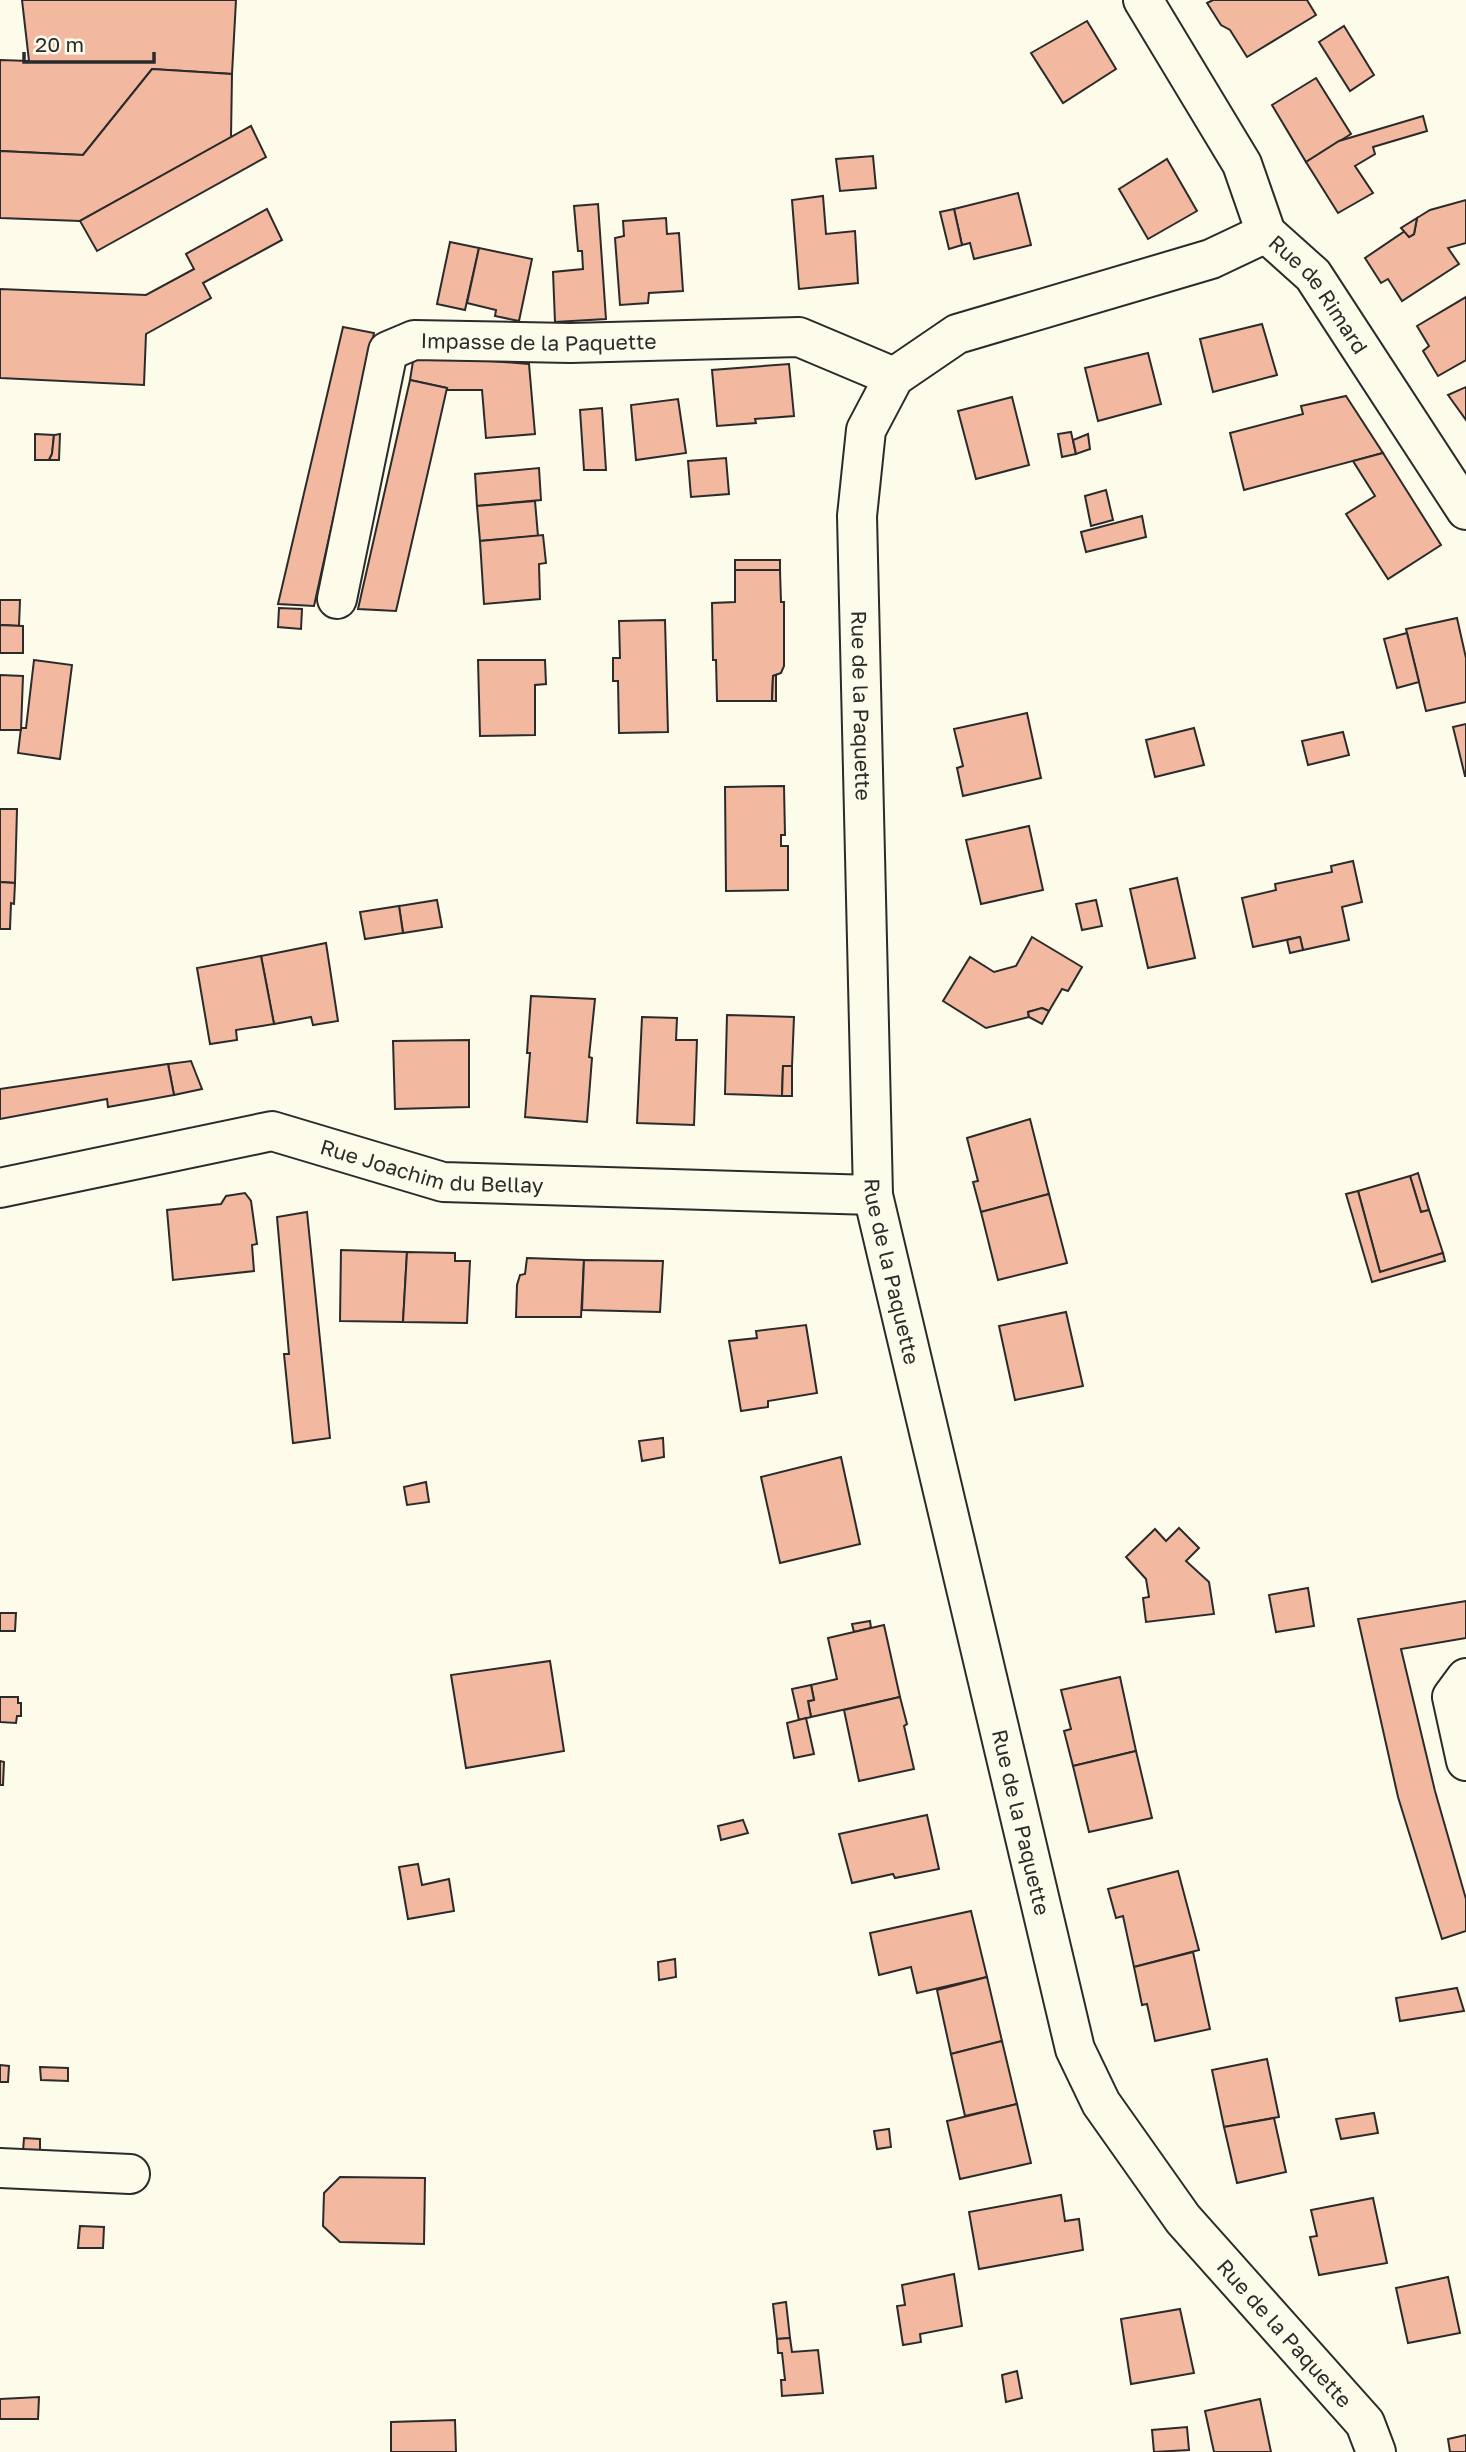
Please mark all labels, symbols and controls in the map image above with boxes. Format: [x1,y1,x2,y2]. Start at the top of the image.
scale bar [24,21,154,65]
text: 20 m [35,31,84,57]
street label: Rue de Rimard [1264,229,1374,359]
street label: Impasse de la Paquette [420,327,657,356]
street label: Rue de la Paquette [846,610,877,801]
street label: Rue Joachim du Bellay [317,1133,544,1198]
street label: Rue de la Paquette [860,1178,926,1367]
street label: Rue de la Paquette [987,1727,1056,1918]
street label: Rue de la Paquette [1212,2253,1358,2413]

